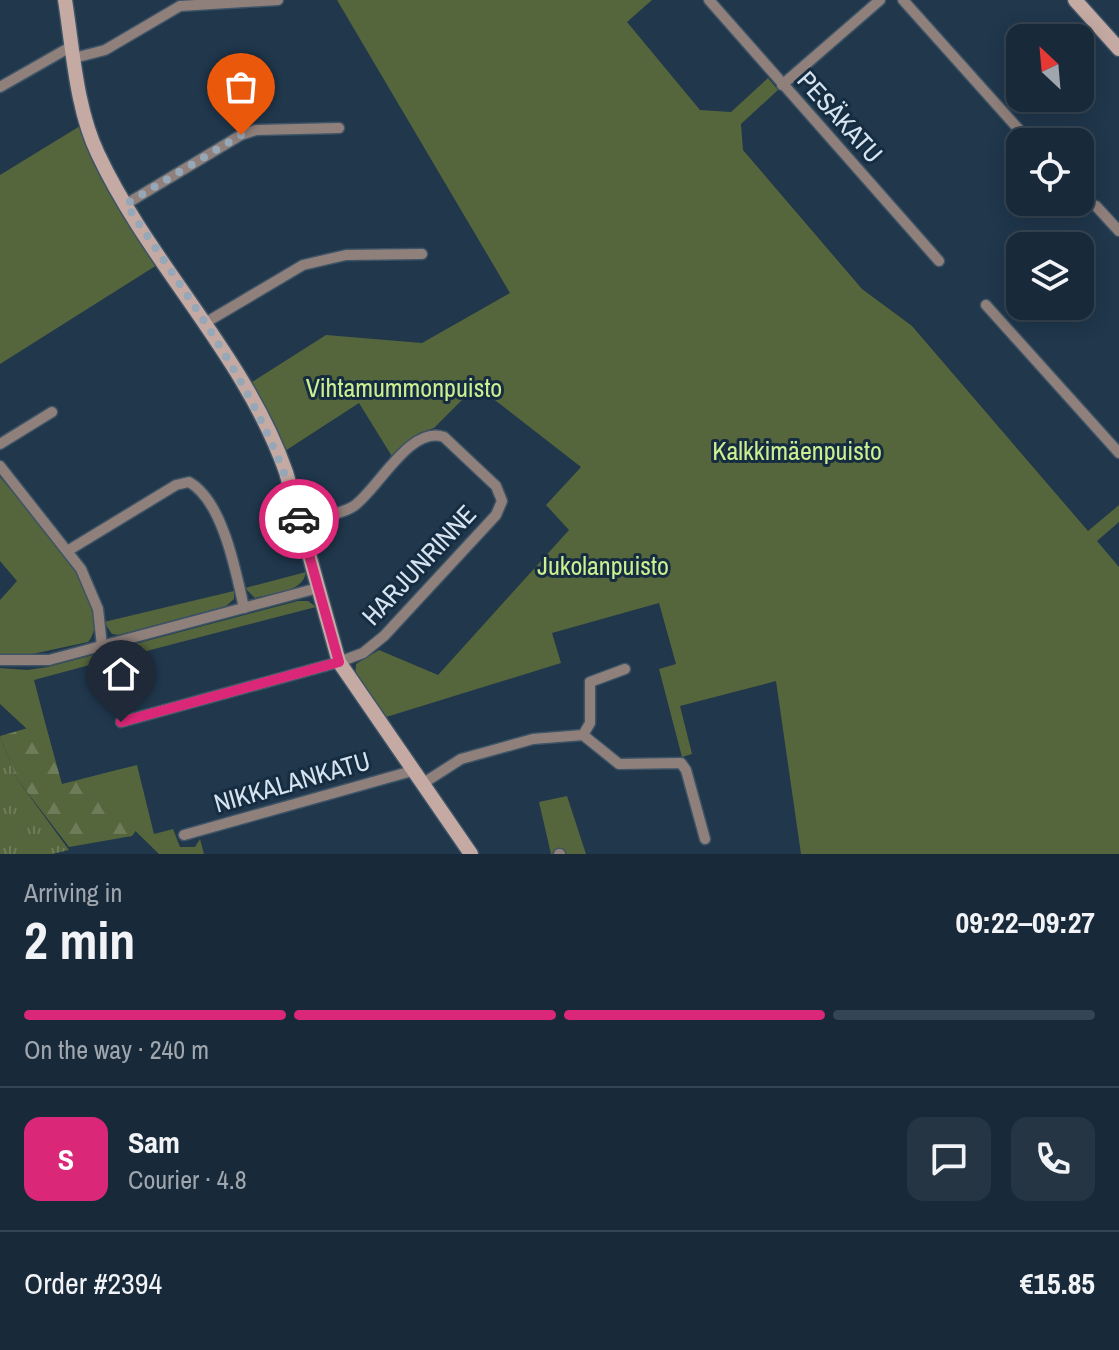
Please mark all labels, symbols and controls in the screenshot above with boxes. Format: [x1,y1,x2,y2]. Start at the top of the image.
north arrow [1006,24,1094,112]
map controls [1006,24,1094,320]
pin [207,53,275,135]
street label: PESÄKATU [790,63,891,170]
icon: bag [219,65,263,109]
button: locate [1006,128,1094,216]
button: layers [1006,232,1094,320]
park label: Vihtamummonpuisto [306,370,502,405]
park label: Kalkkimäenpuisto [712,433,882,468]
courier [259,479,339,559]
icon: car [277,497,321,541]
street label: HARJUNRINNE [354,497,484,632]
park label: Jukolanpuisto [537,548,669,583]
pin [87,640,155,722]
icon: home [99,652,143,696]
street label: NIKKALANKATU [210,743,374,820]
text: Arriving in [24,875,122,910]
text: 09:22–09:27 [956,902,1095,942]
text: 2 min [24,905,135,975]
text: On the way · 240 m [24,1032,209,1067]
button: chat [907,1117,991,1201]
button: phone [1011,1117,1095,1201]
text: Sam [128,1122,180,1162]
text: S [58,1139,74,1179]
text: Courier · 4.8 [128,1162,247,1197]
text: Order #2394 [24,1263,162,1303]
text: €15.85 [1020,1263,1095,1303]

